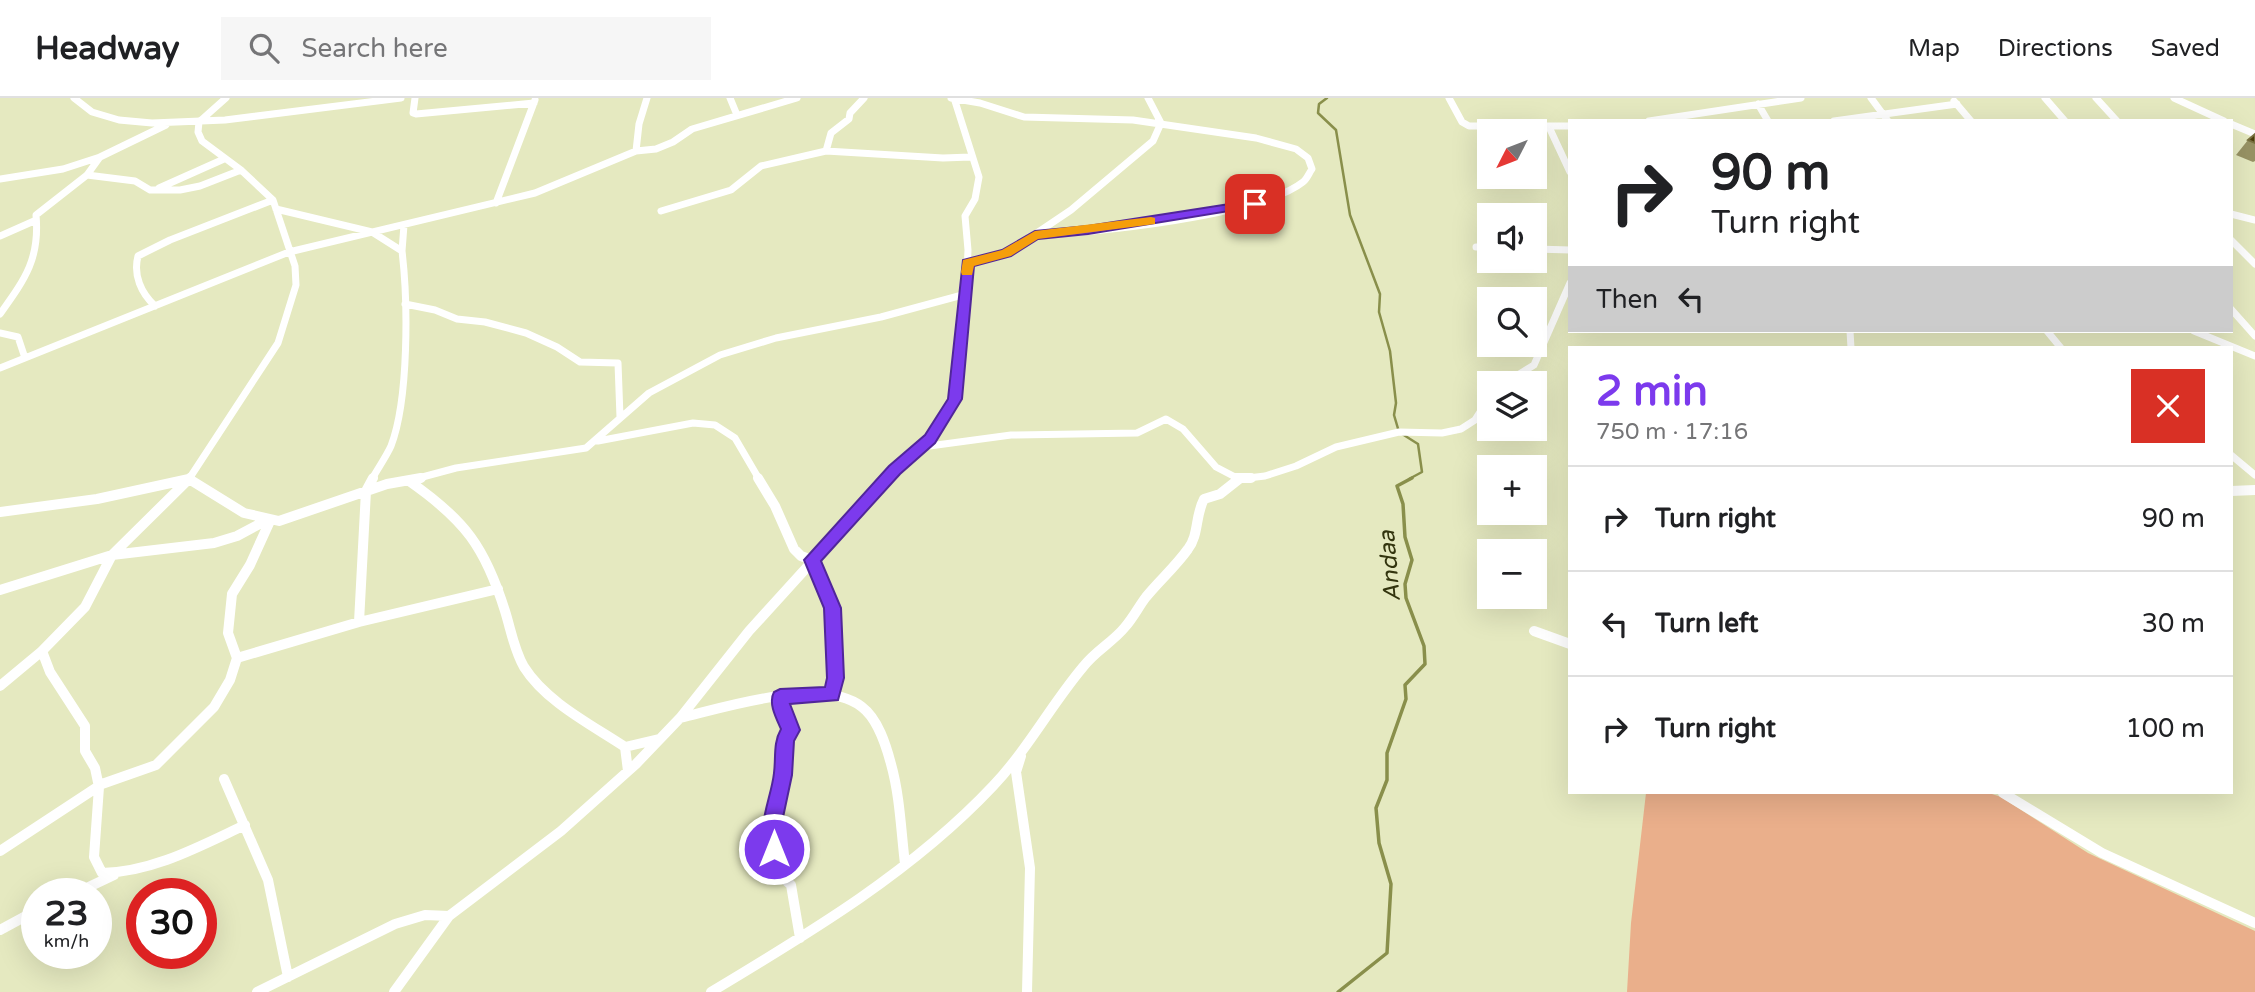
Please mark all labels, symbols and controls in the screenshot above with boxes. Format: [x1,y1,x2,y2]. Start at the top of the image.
search box [221,17,711,80]
text: Headway [35,29,179,68]
icon: search [245,29,283,67]
text: Search here [301,33,448,64]
text: Map [1908,34,1960,63]
text: Directions [1998,34,2113,63]
text: Saved [2151,34,2220,63]
north arrow [1477,119,1547,189]
map controls [1477,119,1547,609]
text: 90 m [1711,144,1830,203]
icon: right [1596,147,1687,238]
pin [1225,174,1285,234]
icon: arrive [1236,185,1274,223]
button: sound [1477,203,1547,273]
text: Turn right [1711,204,1860,242]
icon: left [1672,280,1710,318]
text: Then [1596,284,1658,315]
button: search [1477,287,1547,357]
text: 2 min [1596,366,1708,417]
button: close [2131,369,2205,443]
button: layers [1477,371,1547,441]
text: 750 m · 17:16 [1596,418,1748,446]
button: + [1477,455,1547,525]
icon: right [1596,500,1634,538]
text: Turn right [1655,503,1776,534]
text: 90 m [2142,503,2205,534]
water label: Andaa [1373,528,1407,603]
button: − [1477,539,1547,609]
icon: left [1596,605,1634,643]
text: Turn left [1655,608,1758,639]
text: 30 m [2142,608,2205,639]
icon: right [1596,710,1634,748]
text: Turn right [1655,713,1776,744]
text: 100 m [2125,713,2205,744]
position arrow [737,812,811,886]
speed limit sign: 30 [126,878,217,969]
text: 23 [45,893,88,935]
text: km/h [44,930,89,952]

